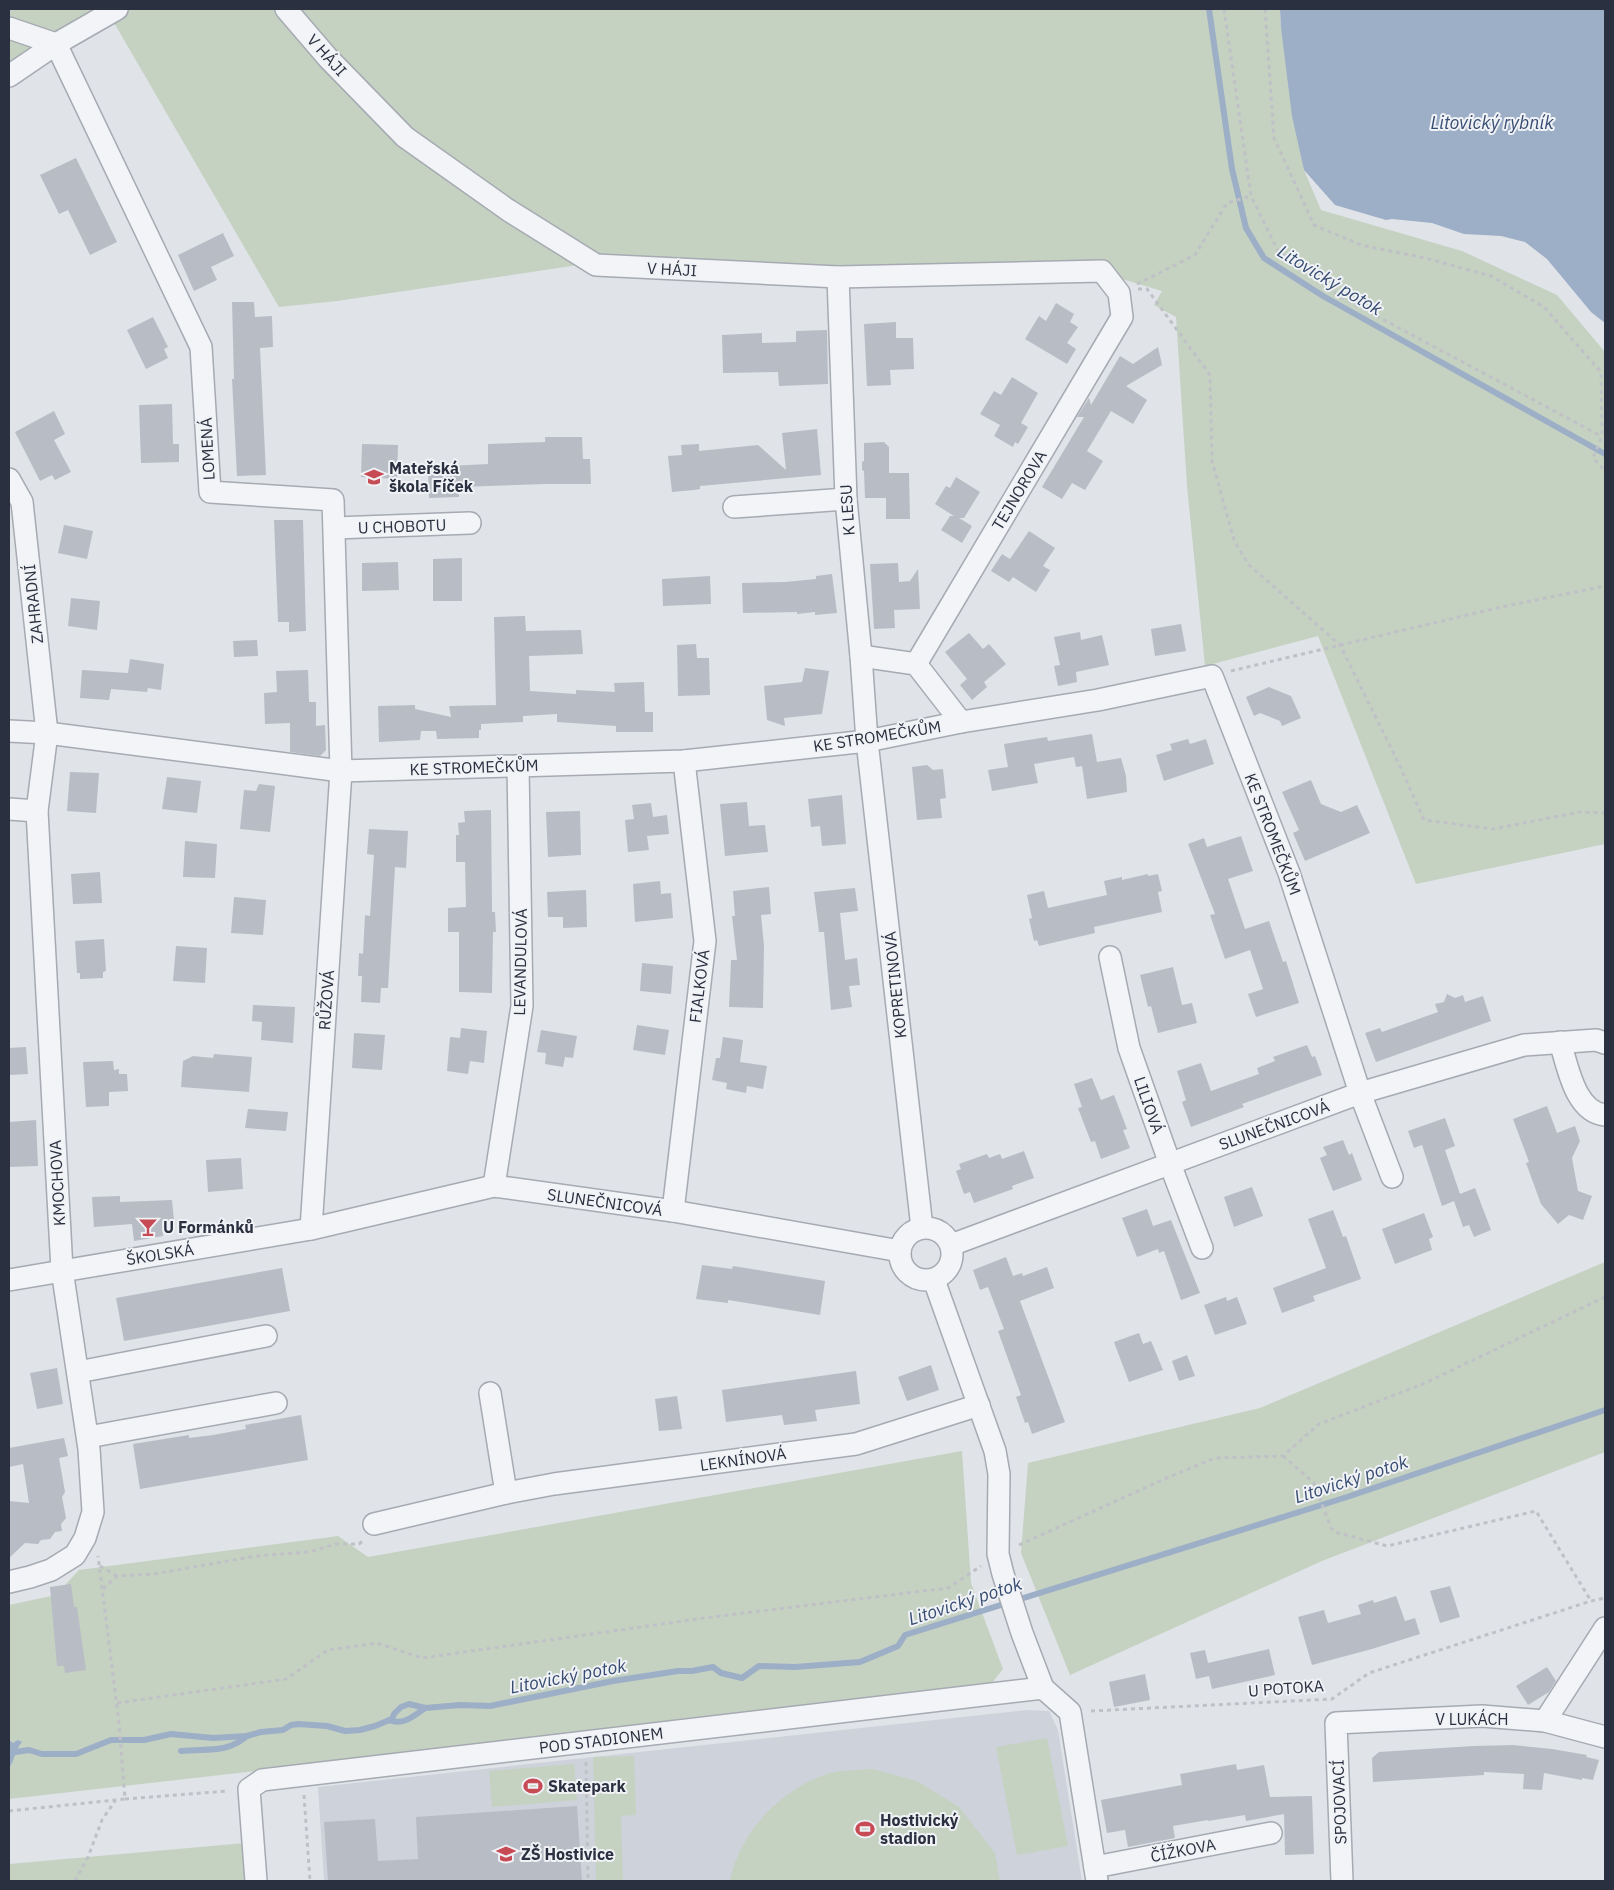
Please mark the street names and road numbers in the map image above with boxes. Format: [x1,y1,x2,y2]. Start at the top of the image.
street label: V HÁJI [303,29,352,80]
street label: V HÁJI [647,257,697,280]
street label: LOMENÁ [194,417,219,481]
street label: TEJNOROVA [987,446,1051,534]
street label: K LESU [835,484,859,536]
street label: U CHOBOTU [357,514,447,538]
street label: ZAHRADNÍ [18,563,47,645]
street label: KE STROMEČKŮM [812,715,942,756]
street label: KE STROMEČKŮM [409,754,539,779]
street label: KE STROMEČKŮM [1241,770,1306,898]
street label: LEVANDULOVÁ [508,908,531,1016]
street label: KOPRETINOVÁ [878,930,911,1040]
street label: FIALKOVÁ [684,948,713,1024]
street label: RŮŽOVÁ [313,969,338,1031]
street label: LILIOVÁ [1130,1073,1169,1136]
street label: SLUNEČNICOVÁ [1216,1095,1332,1154]
street label: KMOCHOVA [45,1139,69,1227]
street label: SLUNEČNICOVÁ [546,1183,664,1220]
street label: ŠKOLSKÁ [125,1238,195,1269]
street label: LEKNÍNOVÁ [698,1442,787,1475]
street label: U POTOKA [1247,1675,1325,1701]
street label: V LUKÁCH [1435,1708,1509,1729]
street label: POD STADIONEM [538,1722,664,1758]
street label: SPOJOVACÍ [1327,1759,1350,1845]
street label: ČÍŽKOVA [1149,1833,1217,1866]

